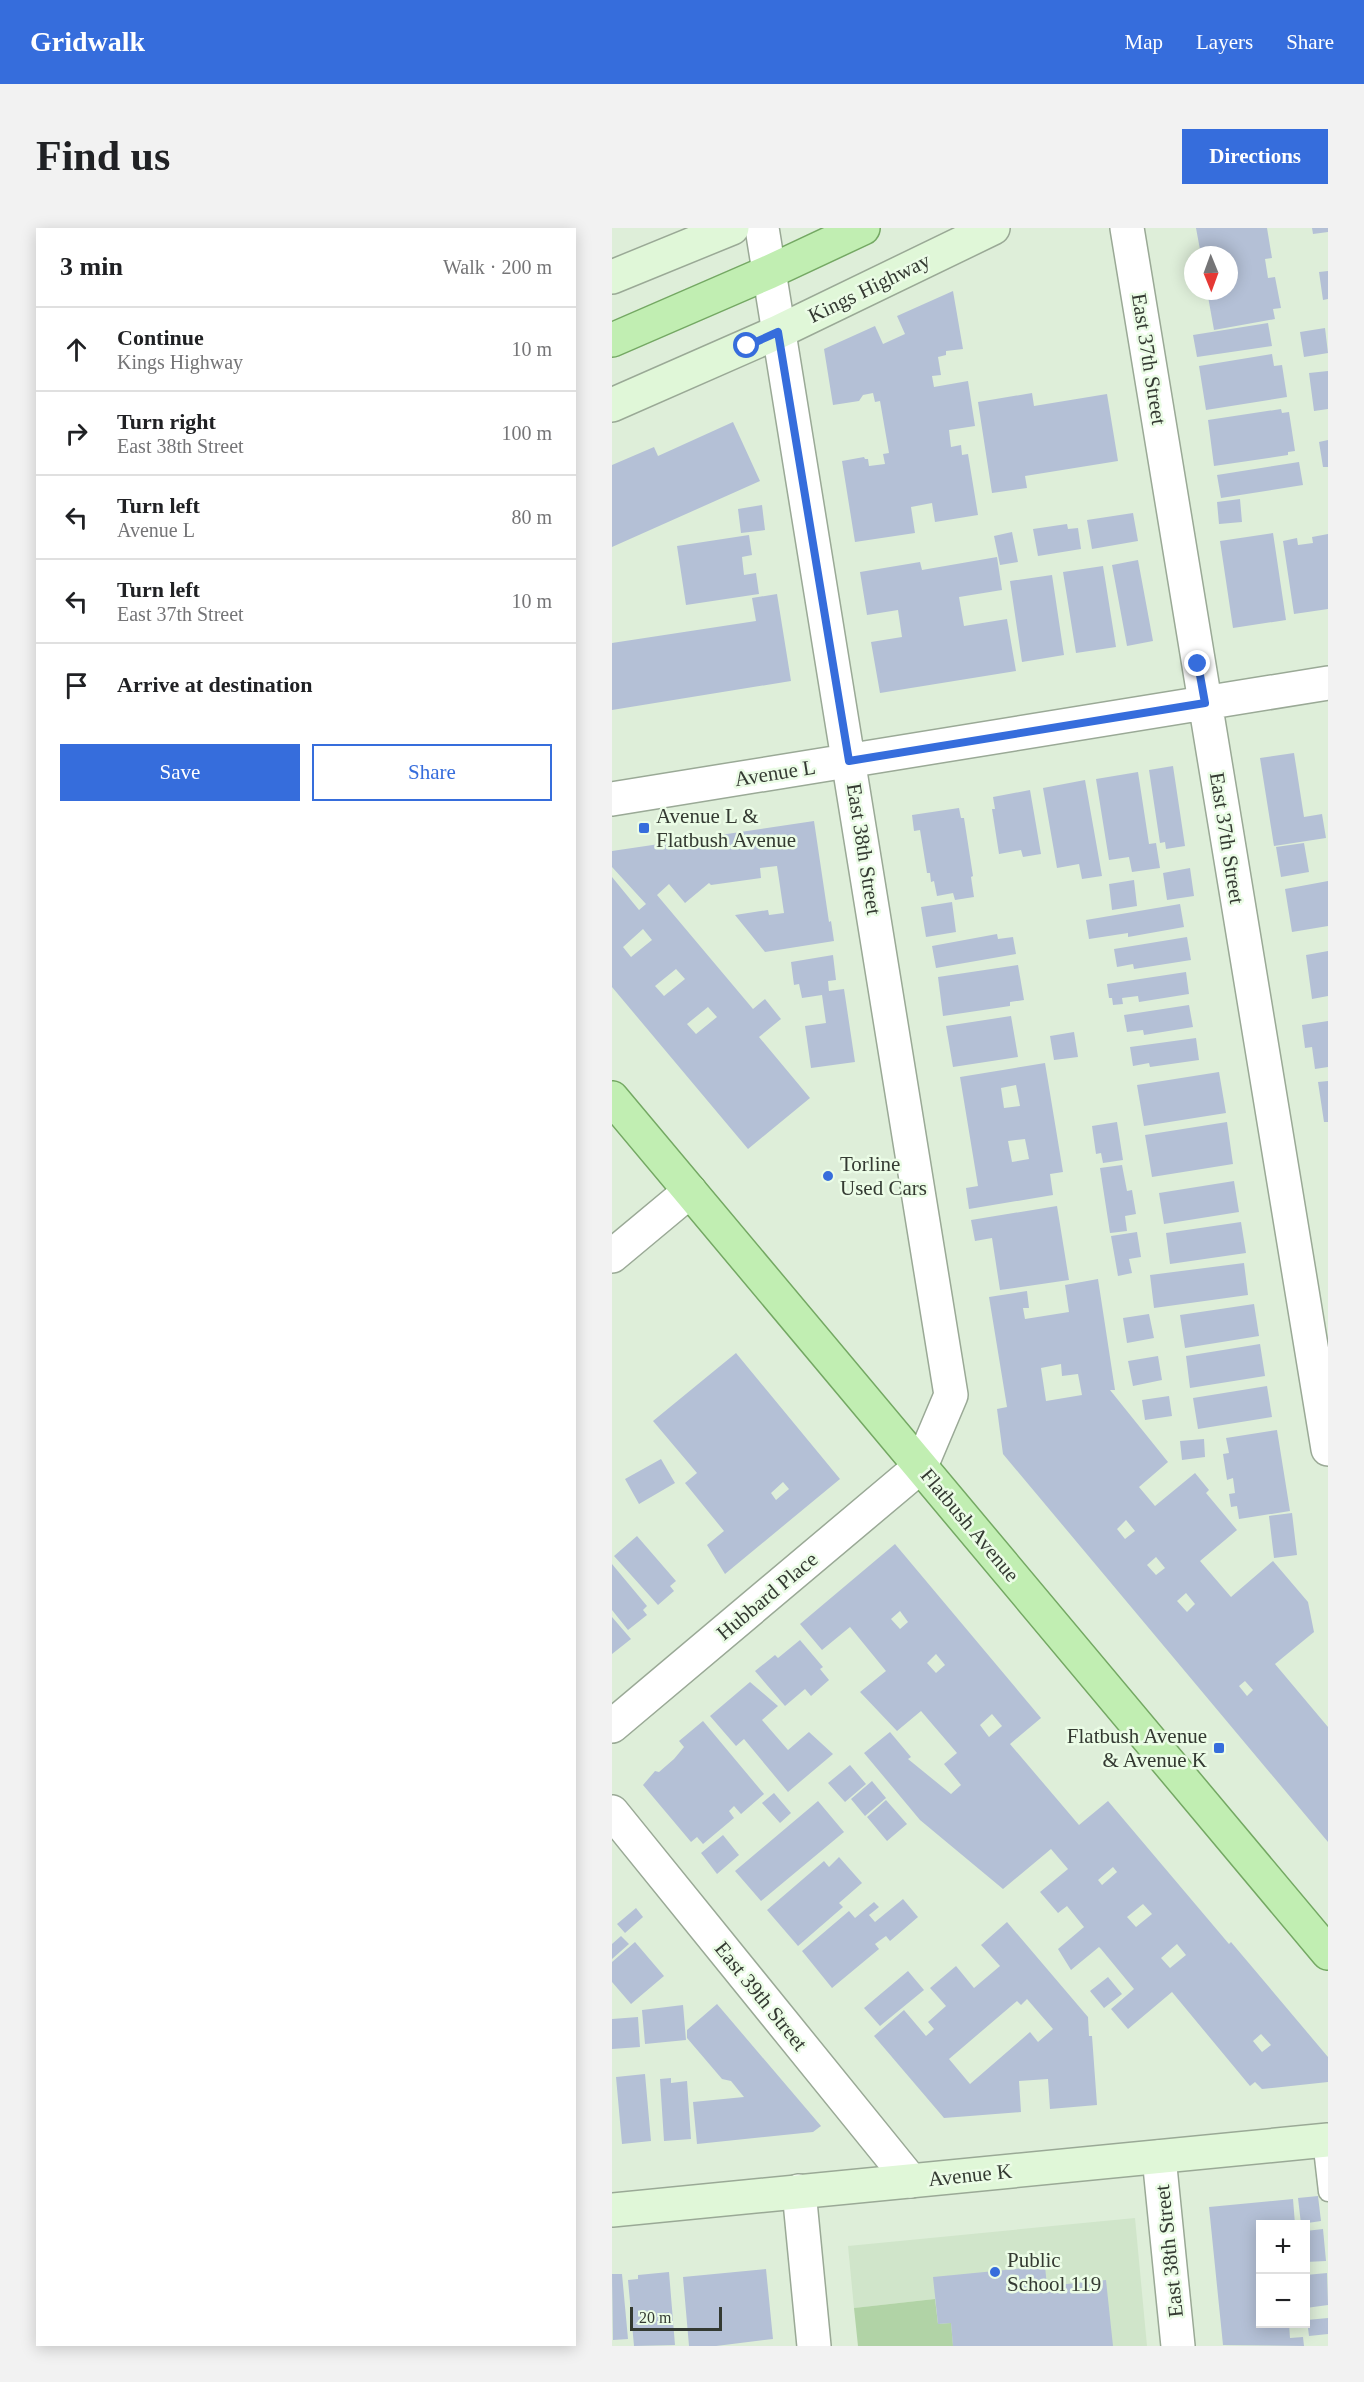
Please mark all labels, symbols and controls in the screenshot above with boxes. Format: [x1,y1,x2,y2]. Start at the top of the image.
text: Gridwalk [30,26,145,57]
text: Map [1125,30,1163,54]
text: Layers [1196,30,1253,54]
text: Share [1286,30,1334,54]
button: Directions [1182,129,1328,184]
text: Find us [36,133,170,179]
north arrow [1184,246,1238,300]
street label: Kings Highway [804,248,934,328]
text: 3 min [60,252,123,281]
text: Walk · 200 m [443,256,552,278]
street label: East 37th Street [1127,291,1171,427]
text: Continue [117,325,204,350]
route start [733,332,759,358]
icon: ahead [60,333,93,366]
text: 10 m [511,338,552,360]
text: Kings Highway [117,351,243,373]
text: Turn right [117,409,216,434]
icon: right [60,417,93,450]
text: 100 m [501,422,552,444]
text: East 38th Street [117,435,244,457]
text: Turn left [117,493,200,518]
icon: left [60,501,93,534]
text: 80 m [511,506,552,528]
text: Avenue L [117,519,195,541]
text: Turn left [117,577,200,602]
icon: left [60,585,93,618]
text: 10 m [511,590,552,612]
text: East 37th Street [117,603,244,625]
route end [1184,650,1210,676]
icon: arrive [60,669,93,702]
text: Arrive at destination [117,672,313,697]
button: Save [60,744,300,801]
button: Share [312,744,552,801]
street label: Avenue L [733,755,817,791]
street label: East 37th Street [1205,770,1249,906]
street label: East 38th Street [842,781,886,917]
place label: Avenue L & Flatbush Avenue [656,804,796,852]
marker: Avenue L & Flatbush Avenue [637,821,651,835]
place label: Torline Used Cars [840,1152,927,1200]
marker: Torline Used Cars [821,1169,835,1183]
street label: Flatbush Avenue [916,1464,1024,1586]
street label: Hubbard Place [712,1547,822,1645]
place label: Flatbush Avenue & Avenue K [1067,1724,1207,1772]
marker: Flatbush Avenue & Avenue K [1212,1741,1226,1755]
street label: East 39th Street [710,1937,812,2055]
street label: Avenue K [927,2159,1013,2191]
street label: East 38th Street [1150,2183,1188,2318]
map controls [1256,2220,1310,2328]
button: + [1256,2220,1310,2274]
place label: Public School 119 [1007,2248,1101,2296]
marker: Public School 119 [988,2265,1002,2279]
button: − [1256,2274,1310,2328]
scale bar [630,2304,722,2332]
text: 20 m [639,2309,671,2326]

